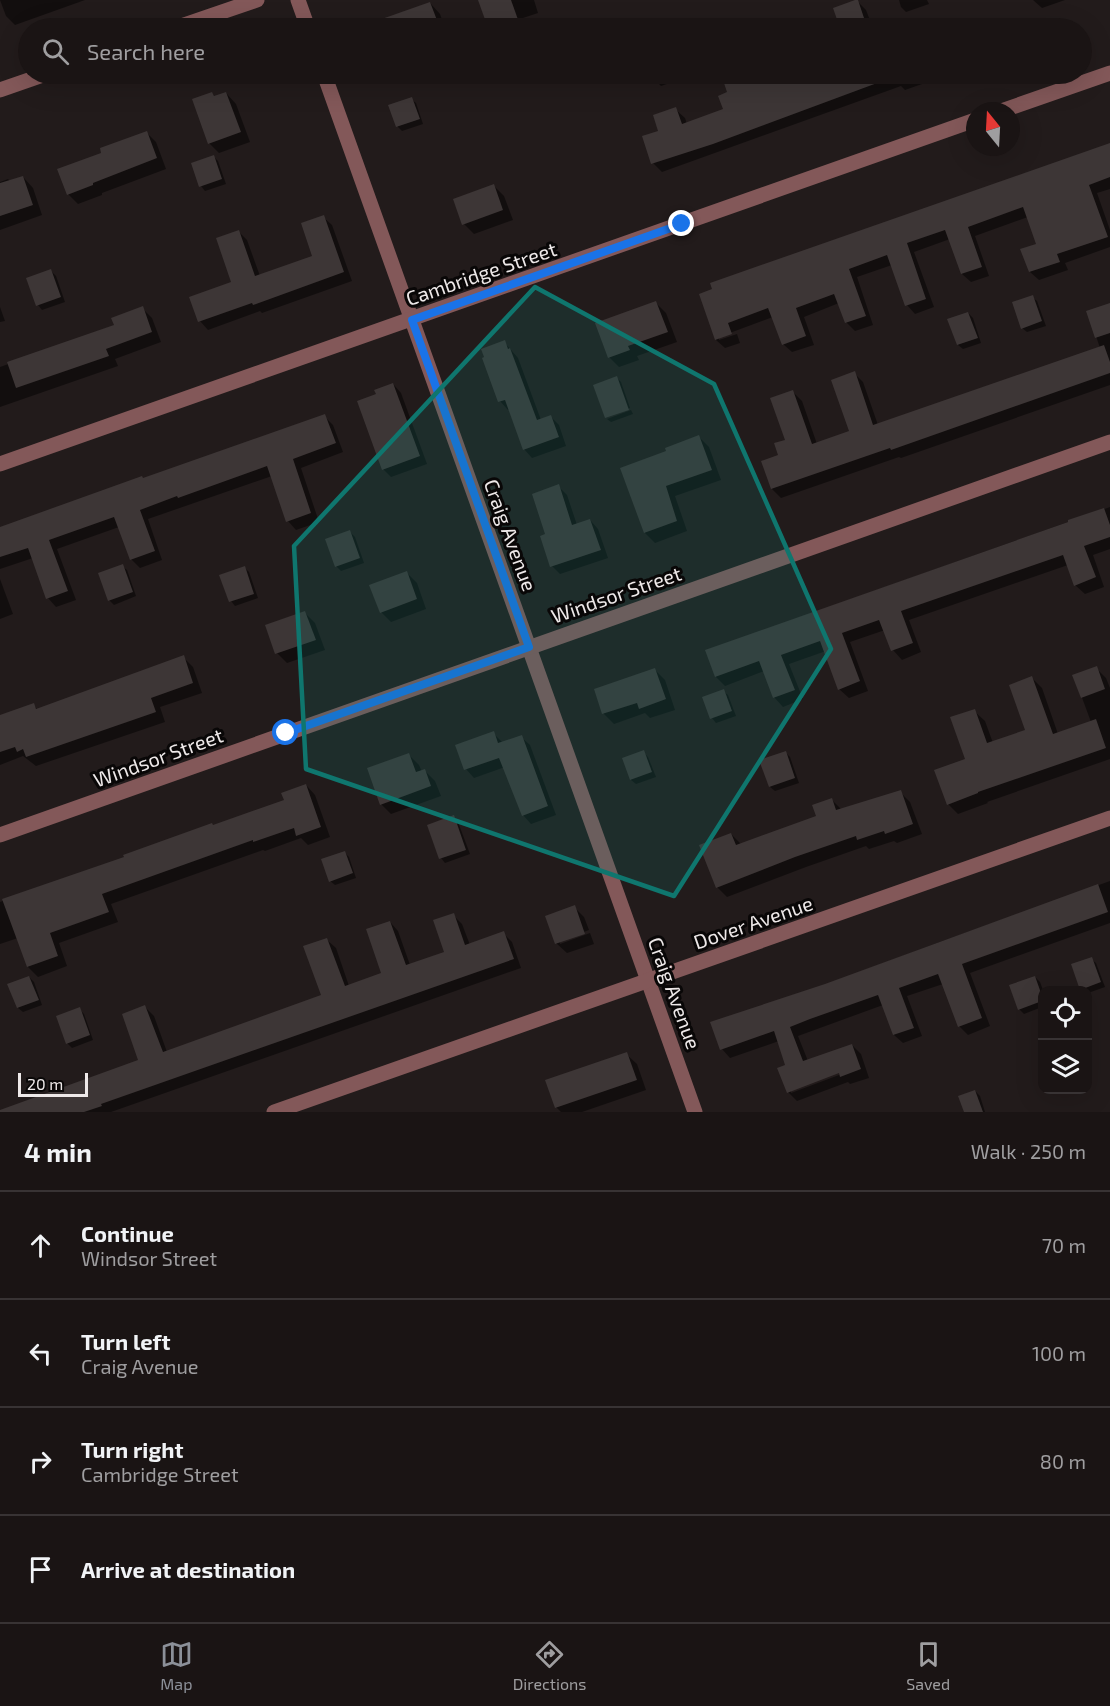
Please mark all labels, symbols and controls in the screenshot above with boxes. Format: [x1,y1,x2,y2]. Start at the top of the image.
search box [18,18,1092,84]
icon: search [39,35,72,68]
text: Search here [87,38,205,64]
north arrow [966,102,1020,156]
route end [668,210,694,236]
street label: Cambridge Street [403,236,560,310]
street label: Craig Avenue [480,476,542,594]
street label: Windsor Street [548,560,685,628]
route start [272,719,298,745]
street label: Windsor Street [90,722,226,792]
street label: Dover Avenue [690,890,816,954]
street label: Craig Avenue [644,934,706,1052]
map controls [1038,986,1092,1094]
button: locate [1038,986,1092,1040]
button: layers [1038,1040,1092,1094]
scale bar [18,1070,88,1098]
text: 20 m [27,1074,63,1093]
text: 4 min [24,1136,92,1167]
text: Walk · 250 m [971,1139,1086,1163]
text: Continue [81,1220,174,1246]
icon: ahead [24,1229,57,1262]
text: 70 m [1042,1233,1086,1257]
text: Windsor Street [81,1246,217,1270]
text: Turn left [81,1328,170,1354]
icon: left [24,1337,57,1370]
text: 100 m [1032,1341,1086,1365]
text: Craig Avenue [81,1354,199,1378]
text: Turn right [81,1436,183,1462]
icon: right [24,1445,57,1478]
text: 80 m [1040,1449,1086,1473]
text: Cambridge Street [81,1462,239,1486]
icon: arrive [24,1553,57,1586]
text: Arrive at destination [81,1556,295,1582]
tab: Map [160,1638,193,1693]
tab: Directions [513,1638,586,1693]
tab: Saved [906,1638,950,1693]

